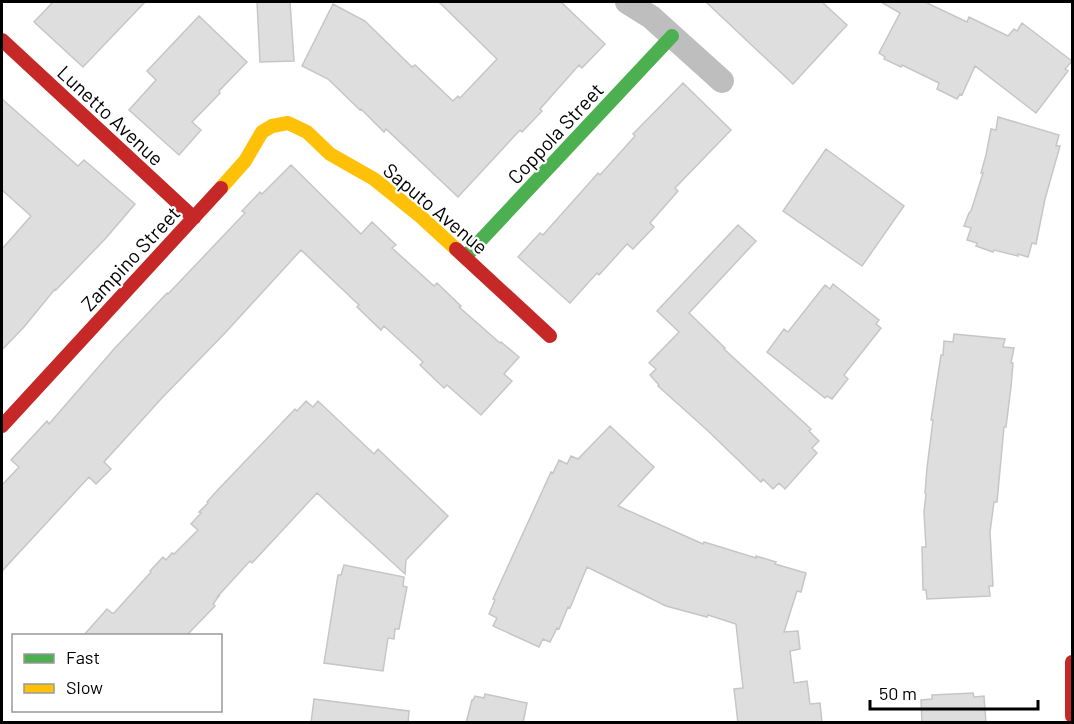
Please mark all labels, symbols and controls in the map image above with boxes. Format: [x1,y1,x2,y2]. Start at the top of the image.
street label: Lunetto Avenue [53,60,169,170]
street label: Coppola Street [502,78,608,188]
street label: Saputo Avenue [379,157,493,259]
street label: Zampino Street [76,201,184,315]
legend [12,634,222,712]
text: Fast [66,646,100,668]
scale bar [870,673,1038,711]
text: Slow [66,676,103,698]
text: 50 m [879,682,917,704]

